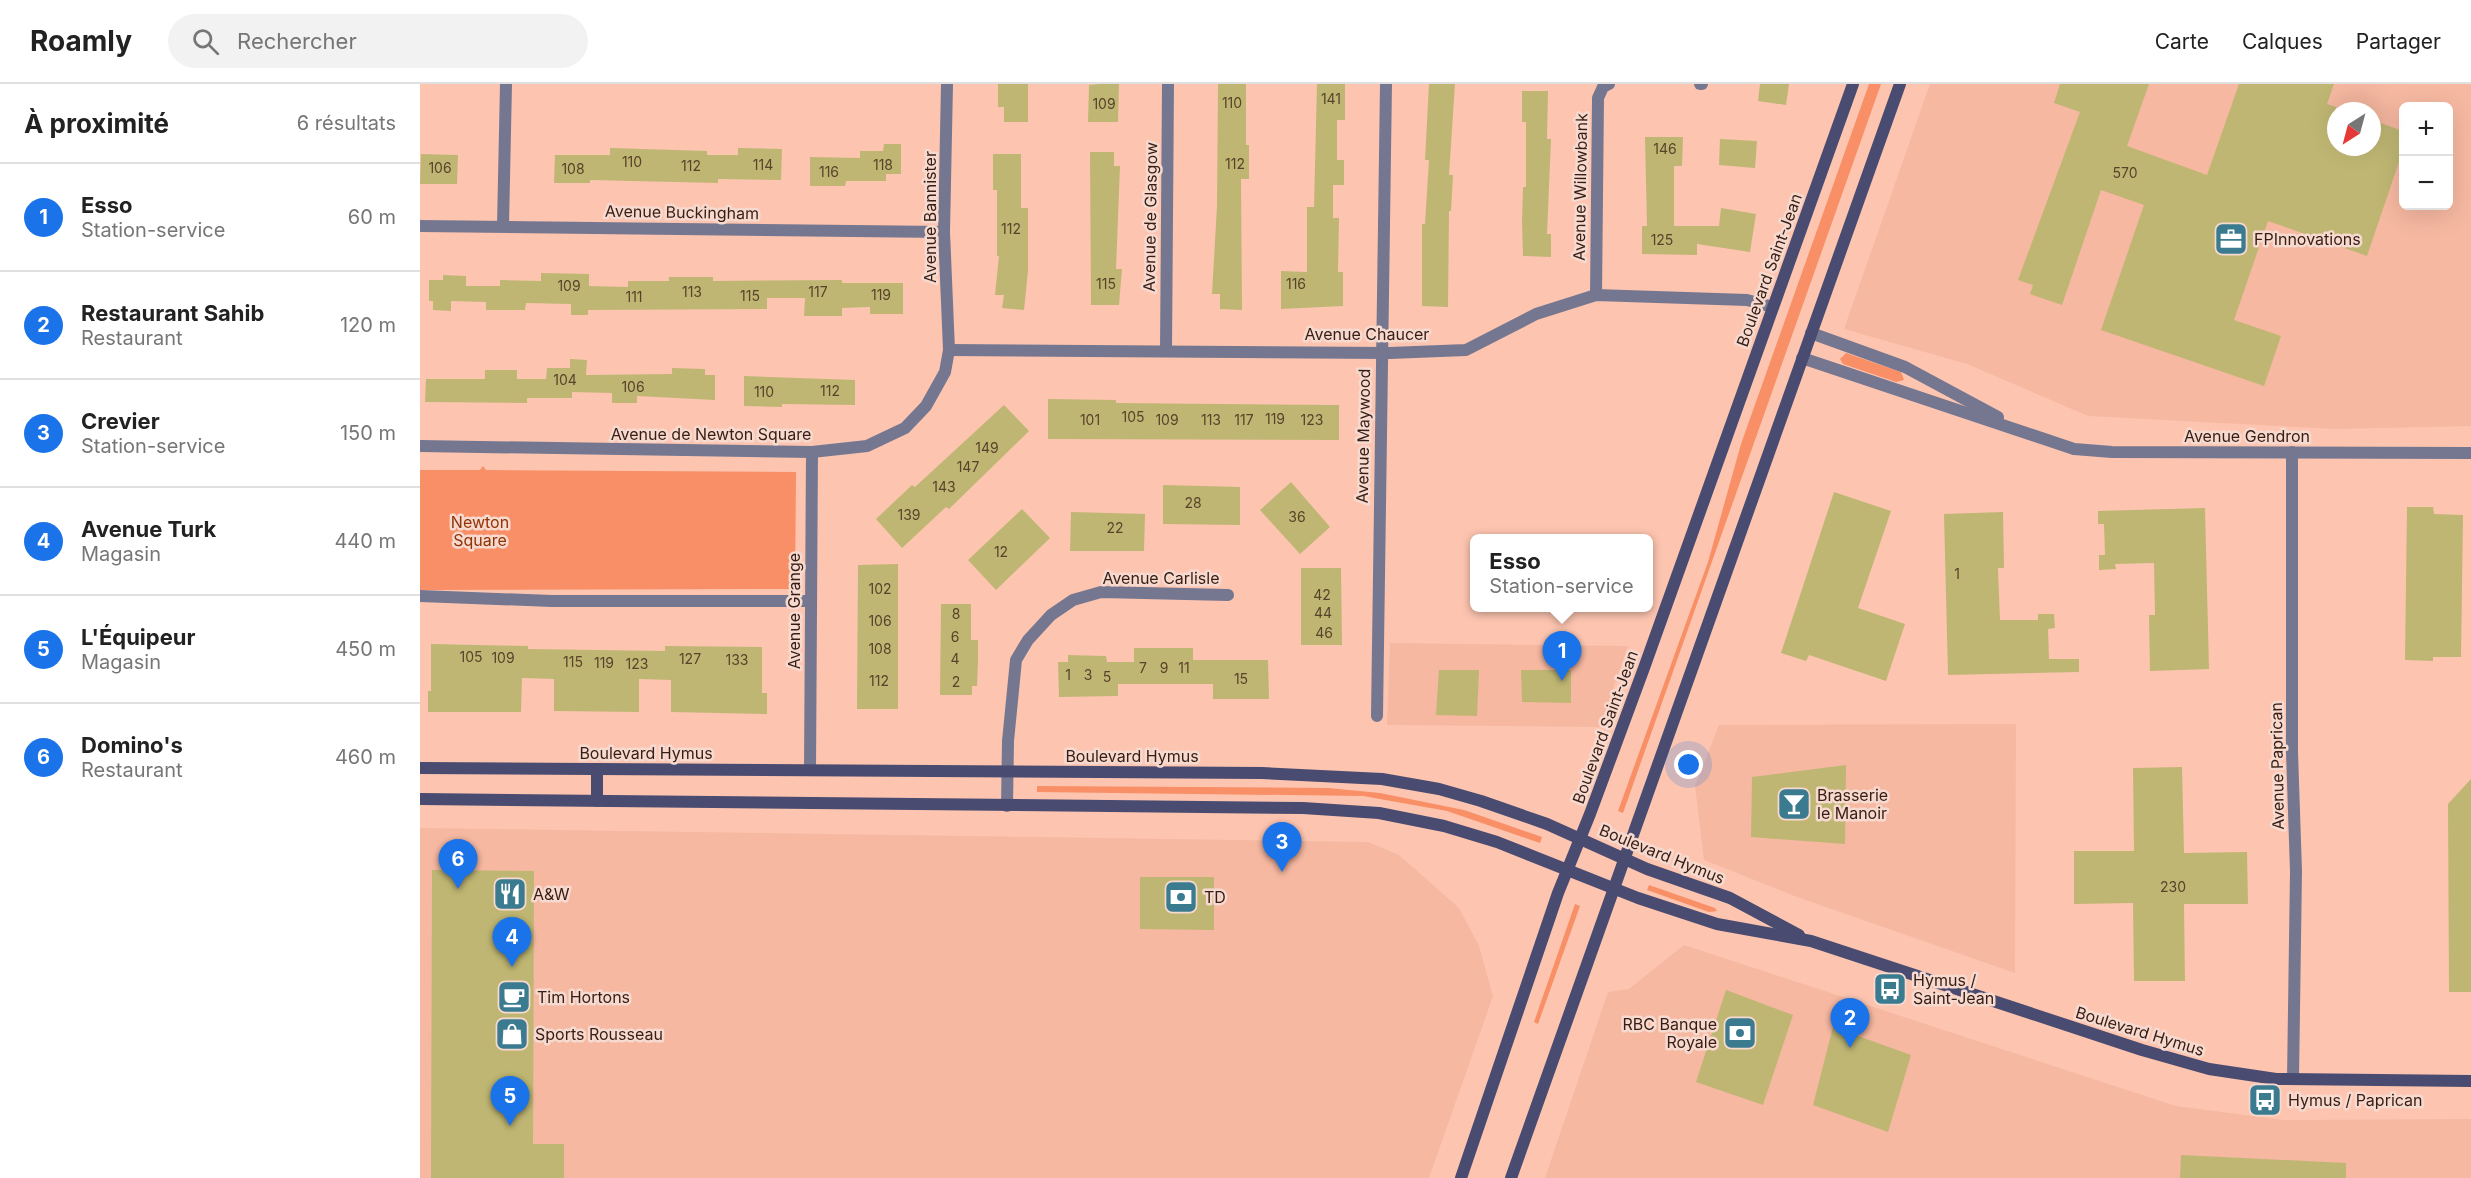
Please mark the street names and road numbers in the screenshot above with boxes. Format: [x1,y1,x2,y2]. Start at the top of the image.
street label: Avenue Willowbank [1569,113,1591,261]
street label: Avenue de Glasgow [1139,142,1161,292]
street label: Avenue Bannister [920,151,940,283]
street label: Boulevard Saint-Jean [1732,191,1806,349]
street label: Avenue Buckingham [605,201,759,223]
street label: Avenue Chaucer [1305,324,1429,344]
street label: Avenue Maywood [1352,368,1374,504]
street label: Avenue de Newton Square [611,424,811,444]
street label: Avenue Gendron [2184,426,2310,446]
street label: Avenue Grange [784,553,804,669]
street label: Avenue Carlisle [1102,568,1220,588]
street label: Boulevard Saint-Jean [1568,648,1642,806]
street label: Avenue Paprican [2266,702,2288,830]
street label: Boulevard Hymus [579,743,713,763]
street label: Boulevard Hymus [1065,746,1199,766]
street label: Boulevard Hymus [1596,820,1728,888]
street label: Boulevard Hymus [2073,1002,2207,1060]

